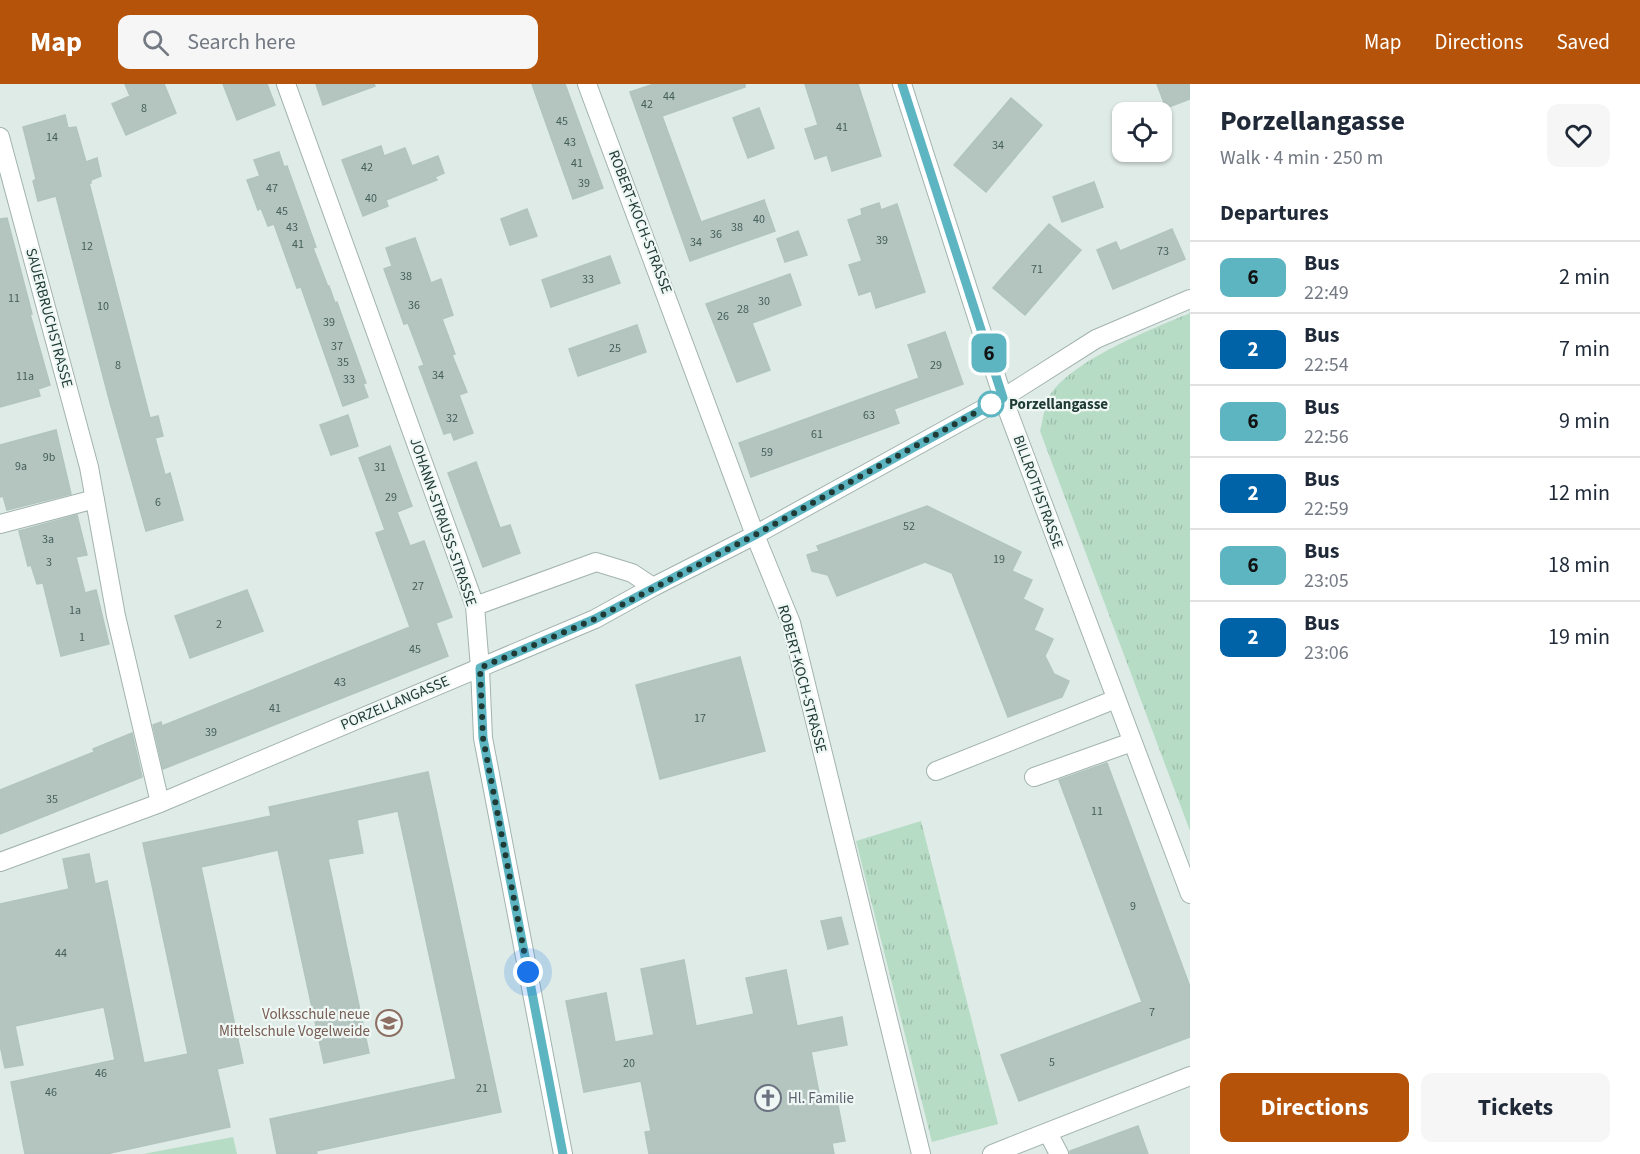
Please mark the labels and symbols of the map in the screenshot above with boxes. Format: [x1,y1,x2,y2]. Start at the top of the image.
house number: 44 [663,88,675,105]
house number: 42 [641,96,653,113]
house number: 8 [141,100,147,117]
house number: 45 [556,113,568,130]
house number: 41 [836,119,848,136]
house number: 14 [46,129,58,146]
house number: 43 [564,134,576,151]
house number: 34 [992,137,1004,154]
street label: ROBERT-KOCH-STRASSE [603,147,677,297]
house number: 41 [571,155,583,172]
house number: 42 [361,159,373,176]
house number: 39 [578,175,590,192]
house number: 47 [266,180,278,197]
house number: 40 [365,190,377,207]
house number: 45 [276,203,288,220]
house number: 40 [753,211,765,228]
house number: 43 [286,219,298,236]
house number: 38 [731,219,743,236]
house number: 36 [710,226,722,243]
house number: 39 [876,232,888,249]
house number: 34 [690,234,702,251]
house number: 41 [292,236,304,253]
house number: 12 [81,238,93,255]
house number: 73 [1157,243,1169,260]
street label: SAUERBRUCHSTRASSE [20,246,78,390]
house number: 71 [1031,261,1043,278]
house number: 38 [400,268,412,285]
house number: 33 [582,271,594,288]
house number: 11 [8,290,20,307]
house number: 30 [758,293,770,310]
house number: 36 [408,297,420,314]
house number: 10 [97,298,109,315]
house number: 28 [737,301,749,318]
house number: 26 [717,308,729,325]
house number: 39 [323,314,335,331]
line badge: 6 [970,334,1008,372]
house number: 37 [331,338,343,355]
house number: 25 [609,340,621,357]
house number: 35 [337,354,349,371]
house number: 8 [115,357,121,374]
house number: 29 [930,357,942,374]
house number: 34 [432,367,444,384]
house number: 11a [16,368,34,385]
house number: 33 [343,371,355,388]
marker: Porzellangasse [978,391,1004,417]
place label: Porzellangasse [1009,394,1108,415]
house number: 63 [863,407,875,424]
house number: 32 [446,410,458,427]
house number: 61 [811,426,823,443]
street label: BILLROTHSTRASSE [1008,432,1068,552]
street label: JOHANN-STRAUSS-STRASSE [404,435,482,609]
house number: 59 [761,444,773,461]
house number: 9b [43,449,56,466]
house number: 9a [15,458,27,475]
house number: 31 [374,459,386,476]
house number: 29 [385,489,397,506]
house number: 6 [155,494,161,511]
house number: 52 [903,518,915,535]
house number: 3a [42,531,54,548]
house number: 19 [993,551,1005,568]
house number: 3 [46,554,52,571]
house number: 27 [412,578,424,595]
house number: 1a [69,602,81,619]
street label: ROBERT-KOCH-STRASSE [772,603,832,755]
house number: 2 [216,616,222,633]
house number: 1 [79,629,85,646]
house number: 45 [409,641,421,658]
street label: PORZELLANGASSE [337,671,453,735]
house number: 43 [334,674,346,691]
house number: 41 [269,700,281,717]
house number: 17 [694,710,706,727]
house number: 39 [205,724,217,741]
house number: 35 [46,791,58,808]
house number: 11 [1091,803,1103,820]
house number: 9 [1130,898,1136,915]
house number: 44 [55,945,67,962]
your location [513,957,543,987]
place label: Volksschule neue Mittelschule Vogelweide [219,1004,370,1042]
house number: 7 [1149,1004,1155,1021]
school or university icon: Volksschule neue Mittelschule Vogelweide [374,1008,404,1038]
house number: 5 [1049,1054,1055,1071]
house number: 20 [623,1055,635,1072]
house number: 46 [95,1065,107,1082]
house number: 21 [476,1080,488,1097]
church icon: Hl. Familie [753,1083,783,1113]
house number: 46 [45,1084,57,1101]
place label: Hl. Familie [788,1088,854,1109]

